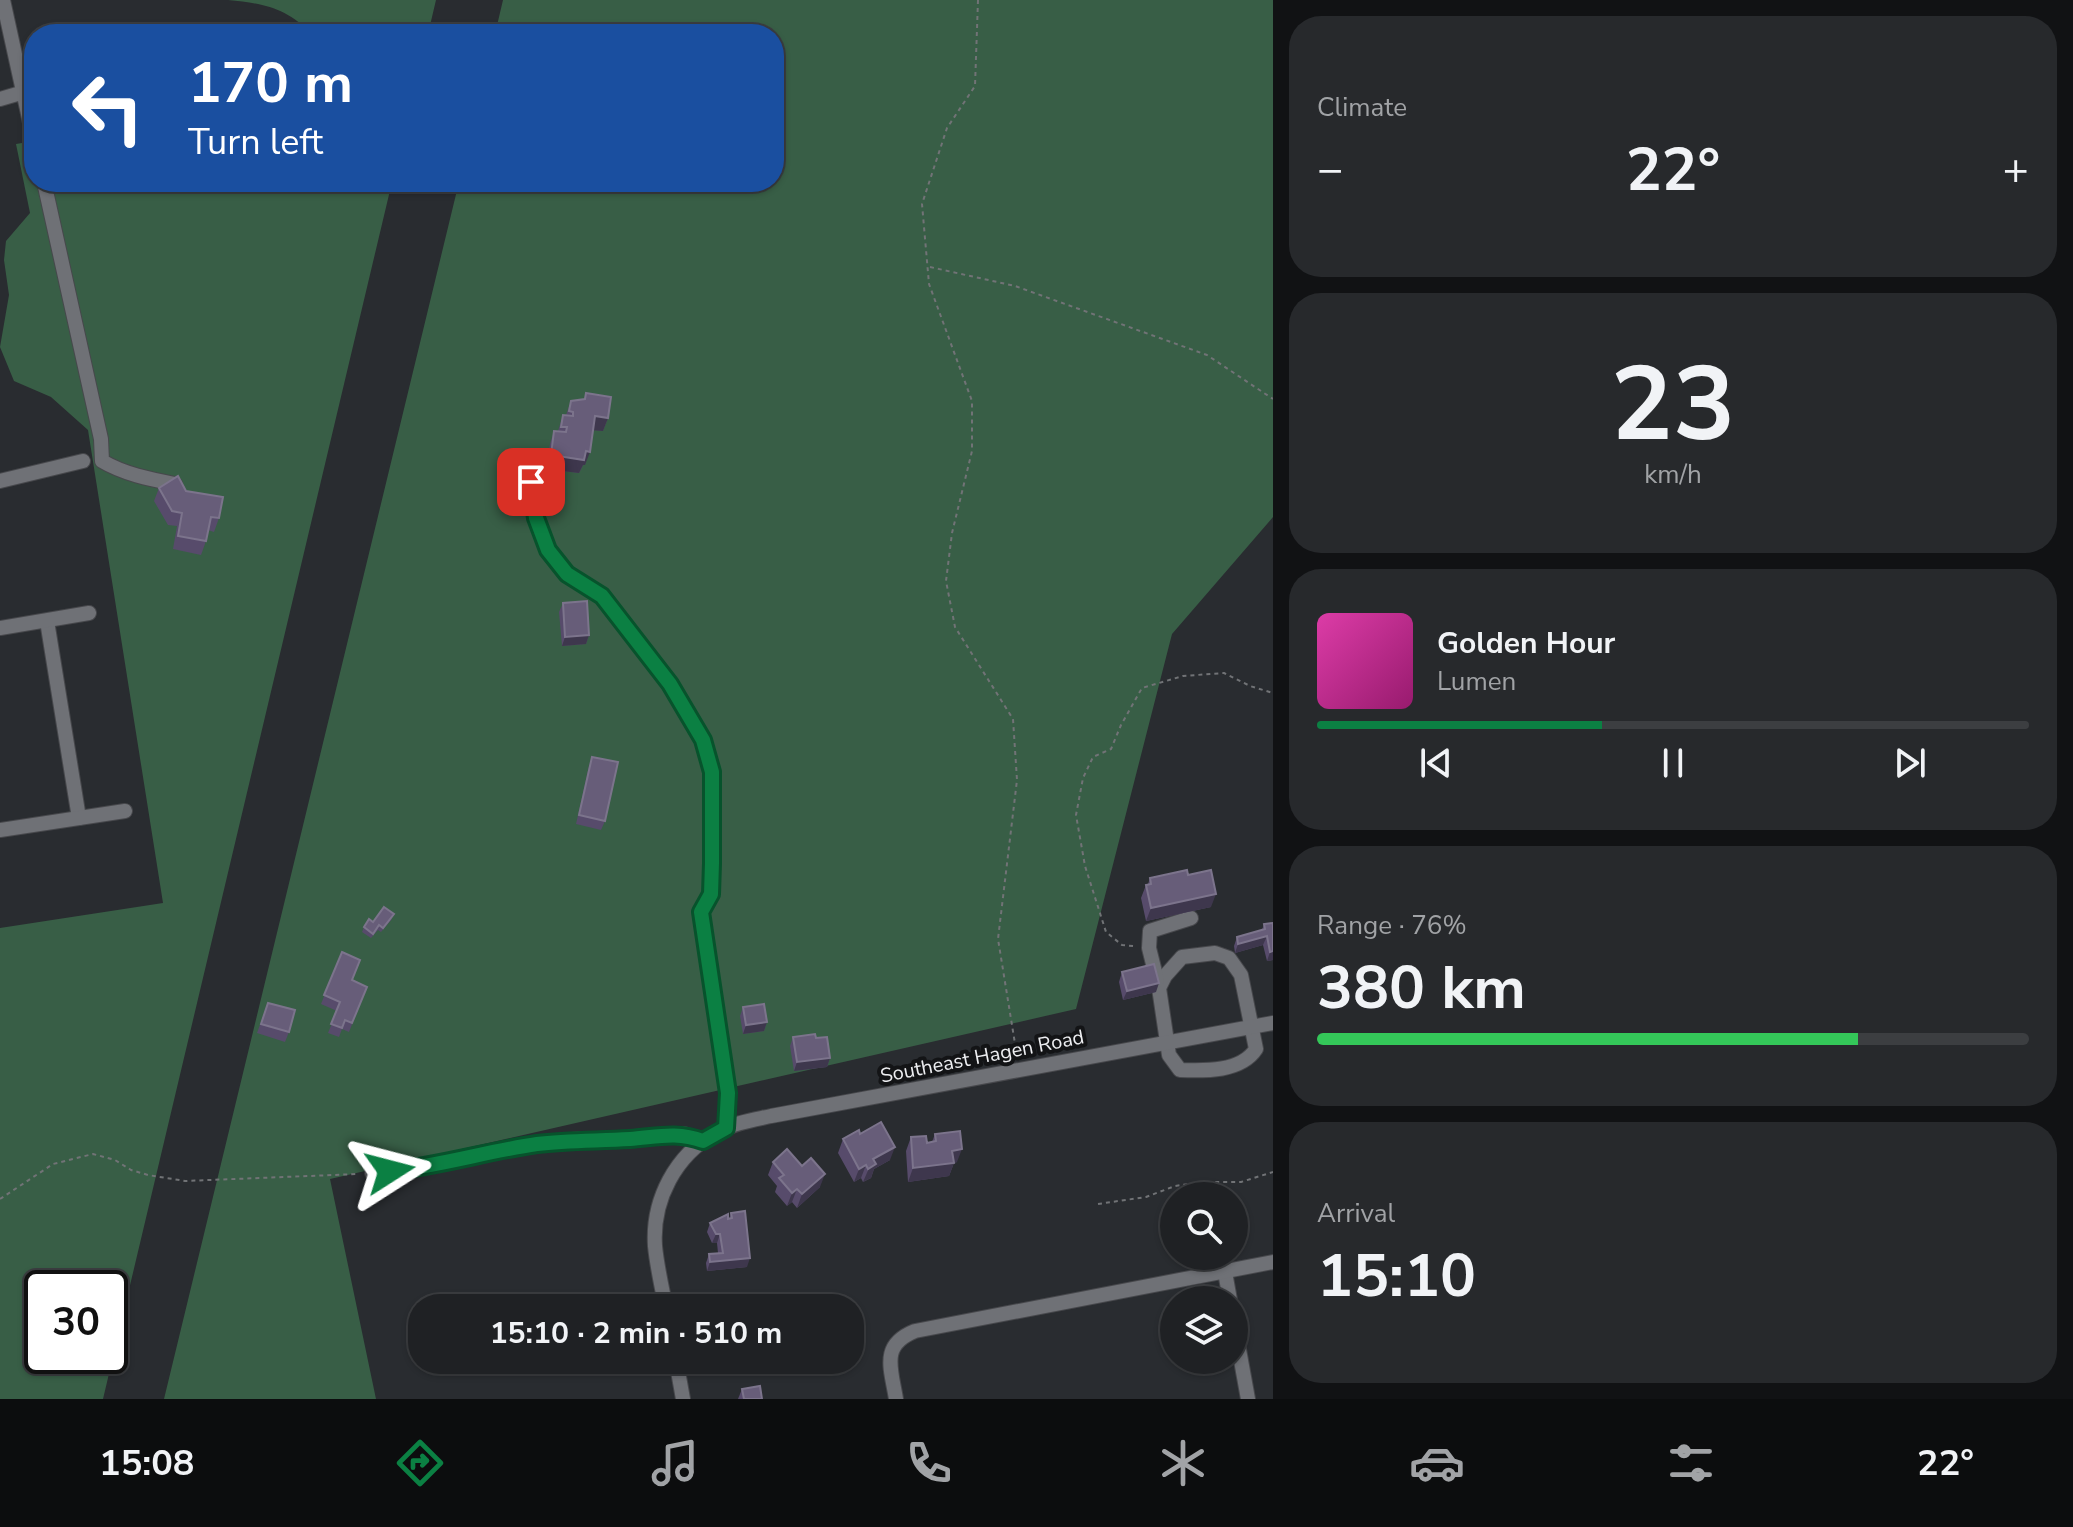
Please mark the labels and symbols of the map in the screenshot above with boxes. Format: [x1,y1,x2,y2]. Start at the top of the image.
pin [497,448,565,516]
street label: Southeast Hagen Road [878,1023,1086,1090]
position arrow [348,1129,432,1213]
speed limit sign: 30 [24,1270,128,1374]

